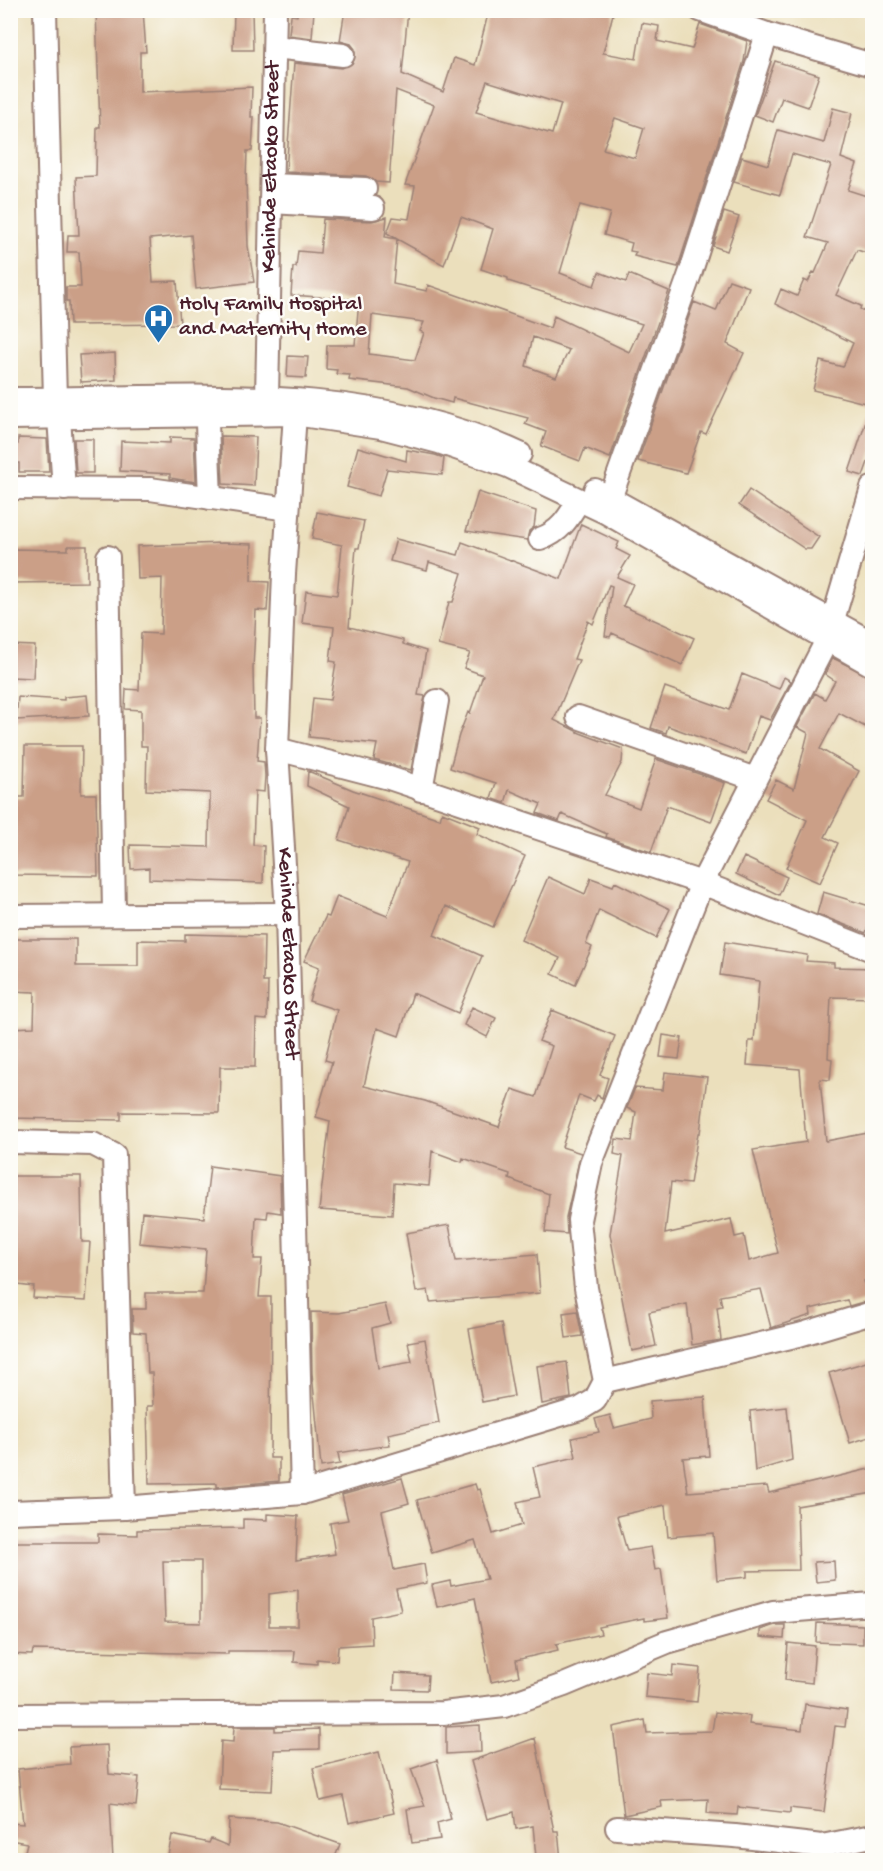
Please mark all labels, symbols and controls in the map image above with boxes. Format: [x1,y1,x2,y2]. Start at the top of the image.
street label: Kehinde Etaoko Street [257,59,287,273]
place label: Holy Family Hospital and Maternity Home [179,292,367,343]
hospital icon: Holy Family Hospital and Maternity Home [142,302,174,344]
street label: Kehinde Etaoko Street [270,847,304,1061]

